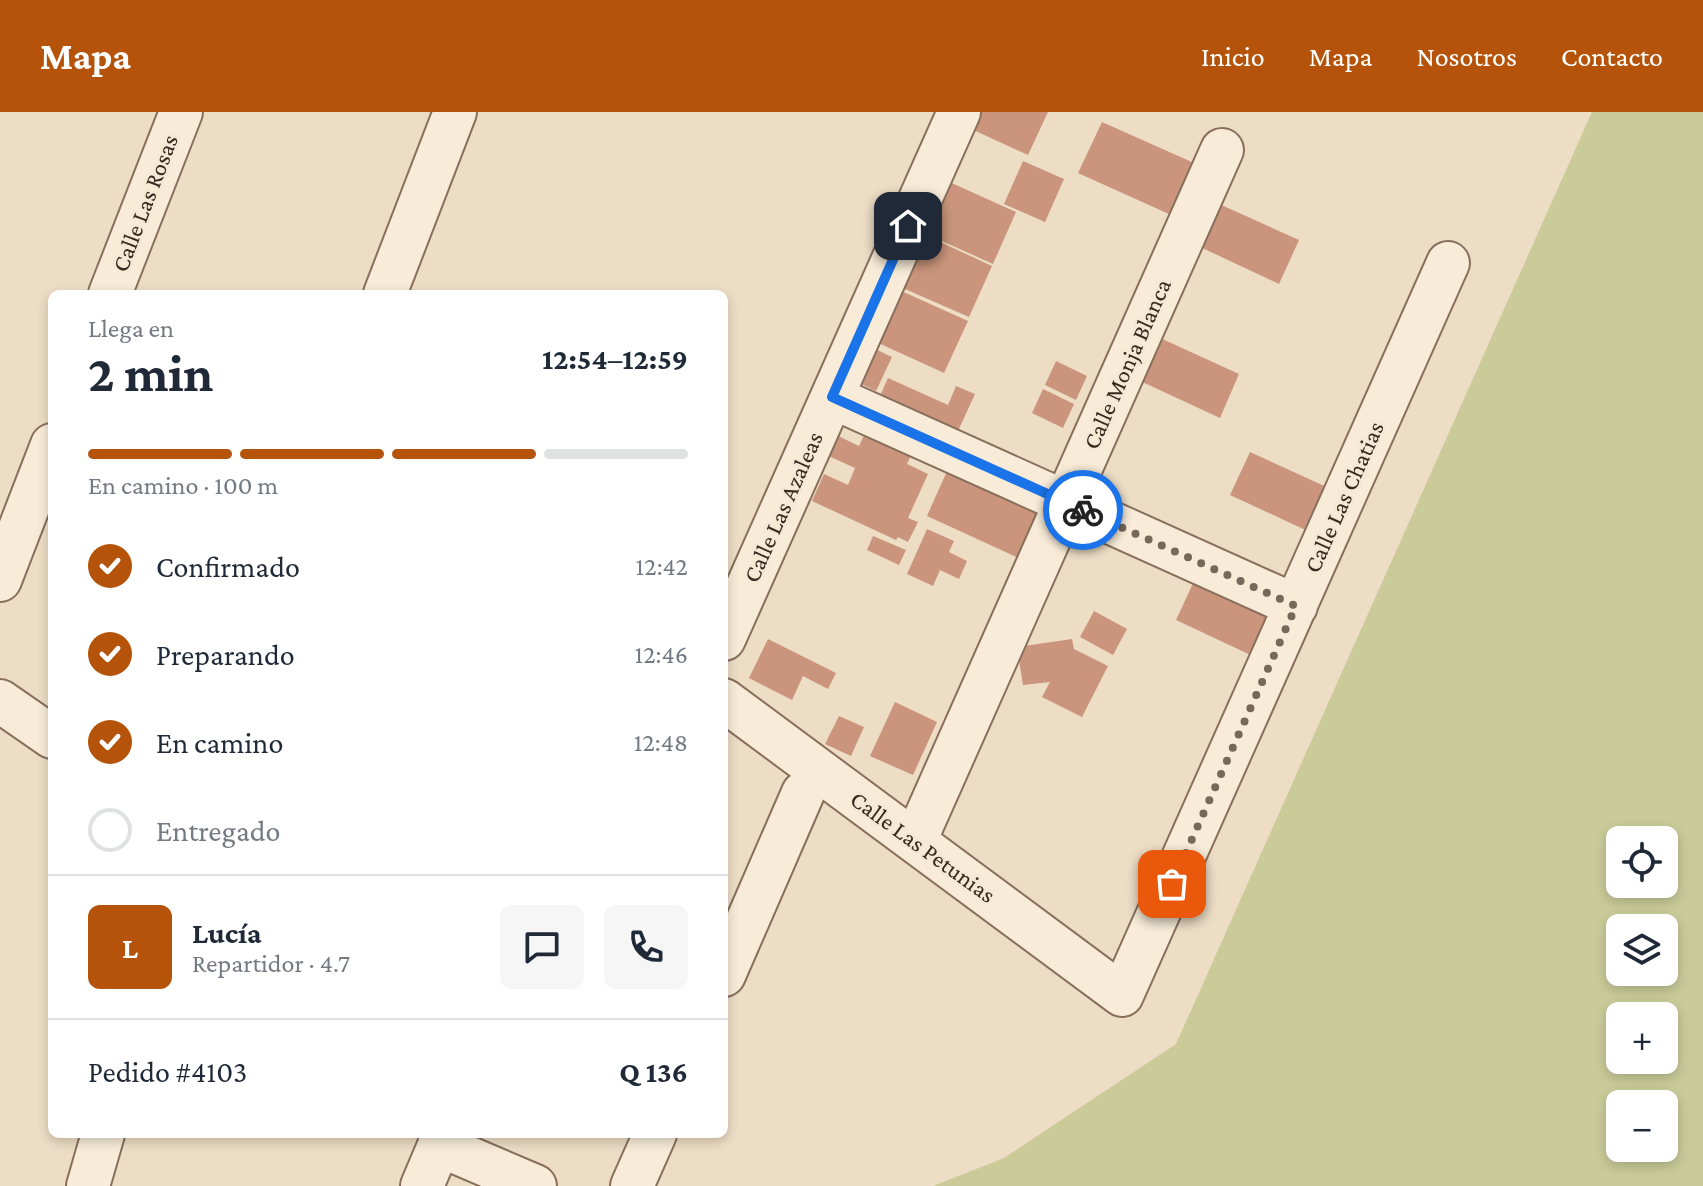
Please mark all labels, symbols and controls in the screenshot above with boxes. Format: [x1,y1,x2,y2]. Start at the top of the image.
text: Mapa [40,35,131,77]
text: Inicio [1201,41,1265,72]
text: Mapa [1309,41,1372,72]
text: Nosotros [1416,41,1517,72]
text: Contacto [1561,41,1663,72]
street label: Calle Las Rosas [106,130,183,275]
pin [874,192,942,260]
icon: home [886,204,930,248]
street label: Calle Monja Blanca [1077,274,1176,453]
text: Llega en [88,314,174,343]
text: 12:54–12:59 [542,342,688,375]
text: 2 min [88,344,213,402]
street label: Calle Las Chatias [1298,417,1389,577]
street label: Calle Las Azaleas [737,427,828,586]
courier [1043,470,1123,550]
text: En camino · 100 m [88,471,278,500]
icon: bike [1061,488,1105,532]
icon: check [88,544,132,588]
text: Confirmado [156,550,300,583]
text: 12:42 [636,552,688,581]
icon: check [88,632,132,676]
text: Preparando [156,638,295,671]
text: 12:46 [635,640,688,669]
icon: check [88,720,132,764]
text: En camino [156,726,283,759]
text: 12:48 [634,728,688,757]
street label: Calle Las Petunias [846,785,1001,908]
text: Entregado [156,814,280,847]
map controls [1606,826,1678,1162]
button: locate [1606,826,1678,898]
pin [1138,850,1206,918]
icon: bag [1150,862,1194,906]
button: chat [500,905,584,989]
button: phone [604,905,688,989]
button: layers [1606,914,1678,986]
text: Lucía [192,916,262,949]
text: L [122,931,138,964]
text: Repartidor · 4.7 [192,949,350,978]
button: + [1606,1002,1678,1074]
text: Pedido #4103 [88,1055,247,1088]
text: Q 136 [619,1055,688,1088]
button: − [1606,1090,1678,1162]

